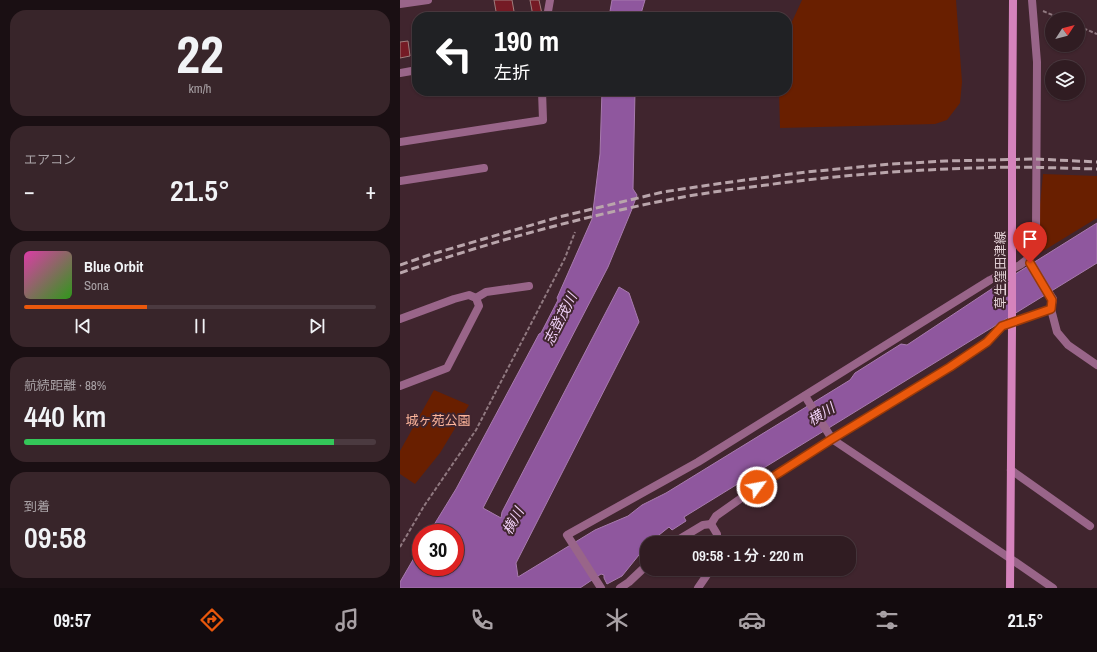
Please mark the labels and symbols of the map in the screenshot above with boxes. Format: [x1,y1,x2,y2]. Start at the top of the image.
north arrow [1045,12,1085,52]
pin [1013,222,1047,263]
street label: 草生窪田津線 [992,231,1009,309]
water label: 志登茂川 [539,288,582,348]
water label: 横川 [804,398,839,429]
park label: 城ヶ苑公園 [405,412,471,429]
position arrow [736,466,778,508]
water label: 横川 [498,503,529,538]
speed limit sign: 30 [412,524,464,576]

